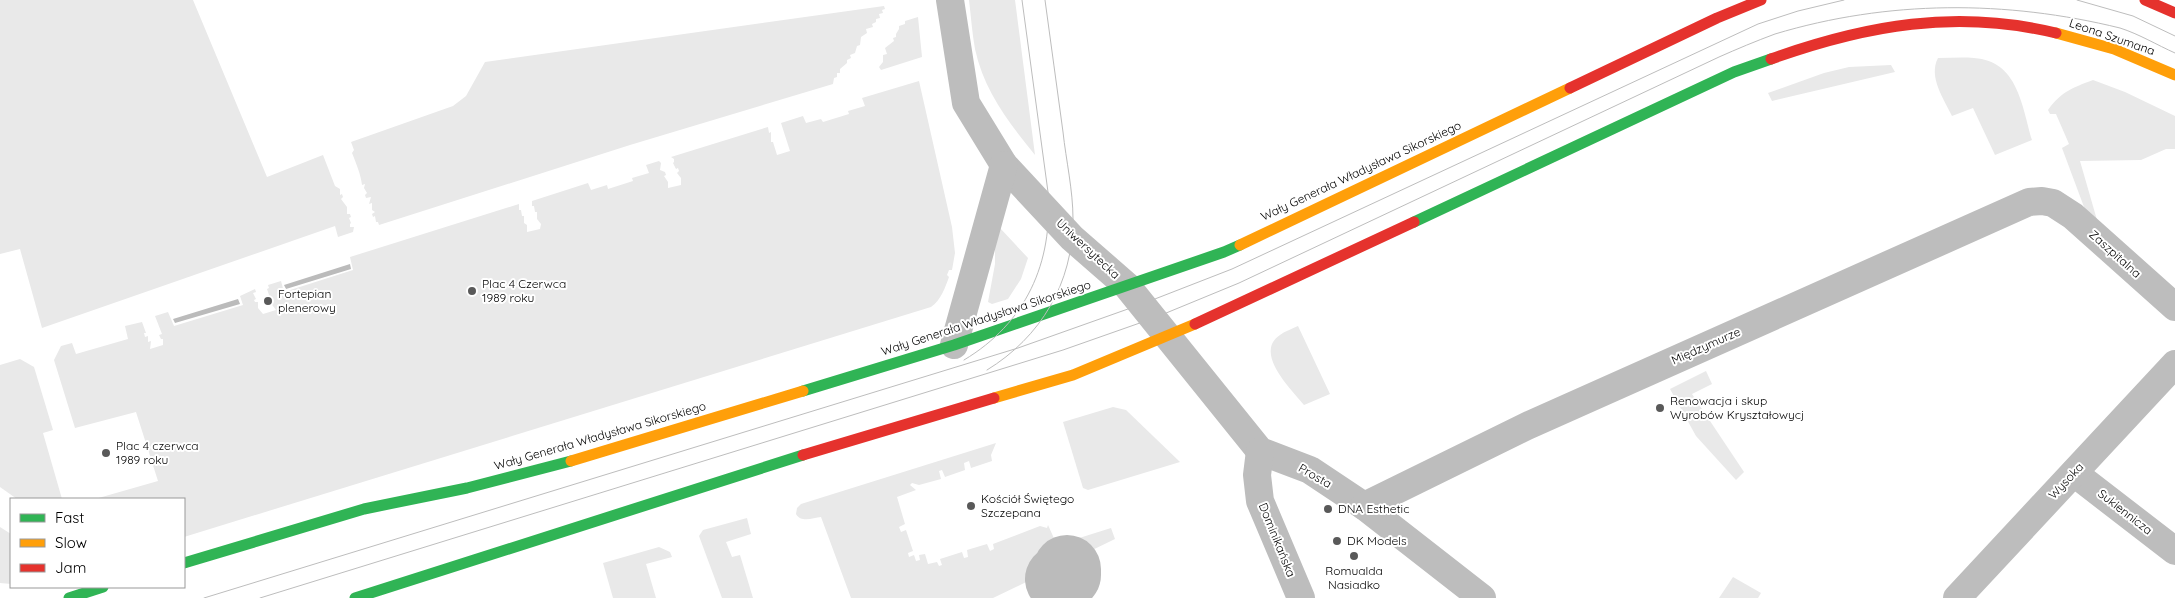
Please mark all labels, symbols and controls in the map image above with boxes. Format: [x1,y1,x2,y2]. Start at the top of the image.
street label: Leona Szumana [2067,15,2157,58]
street label: Wały Generała Władysława Sikorskiego [1258,117,1463,224]
street label: Uniwersytecka [1053,215,1123,282]
street label: Zaszpitalna [2086,226,2144,281]
place label: Plac 4 Czerwca 1989 roku [482,276,566,305]
street label: Wały Generała Władysława Sikorskiego [879,276,1093,359]
marker: Plac 4 Czerwca 1989 roku [466,285,478,297]
place label: Fortepian plenerowy [278,286,336,315]
marker: Fortepian plenerowy [262,295,274,307]
street label: Międzymurze [1669,324,1743,367]
place label: Renowacja i skup Wyrobów Kryształowycj [1670,393,1804,422]
street label: Wały Generała Władysława Sikorskiego [492,398,707,473]
marker: Renowacja i skup Wyrobów Kryształowycj [1654,402,1666,414]
place label: Plac 4 czerwca 1989 roku [116,438,199,467]
marker: Plac 4 czerwca 1989 roku [100,447,112,459]
street label: Wysoka [2045,459,2086,502]
street label: Prosta [1296,460,1334,491]
street label: Sukiennicza [2095,486,2156,538]
place label: Kościół Świętego Szczepana [981,491,1074,520]
legend [10,498,185,588]
marker: Kościół Świętego Szczepana [965,500,977,512]
street label: Dominikańska [1256,500,1299,579]
place label: DNA Esthetic [1338,501,1409,516]
marker: DNA Esthetic [1322,503,1334,515]
text: Fast [55,508,84,527]
text: Slow [55,533,87,552]
place label: DK Models [1347,533,1407,548]
marker: DK Models [1331,535,1343,547]
marker: Romualda Nasiadko [1348,550,1360,562]
text: Jam [55,558,86,577]
place label: Romualda Nasiadko [1325,563,1383,592]

